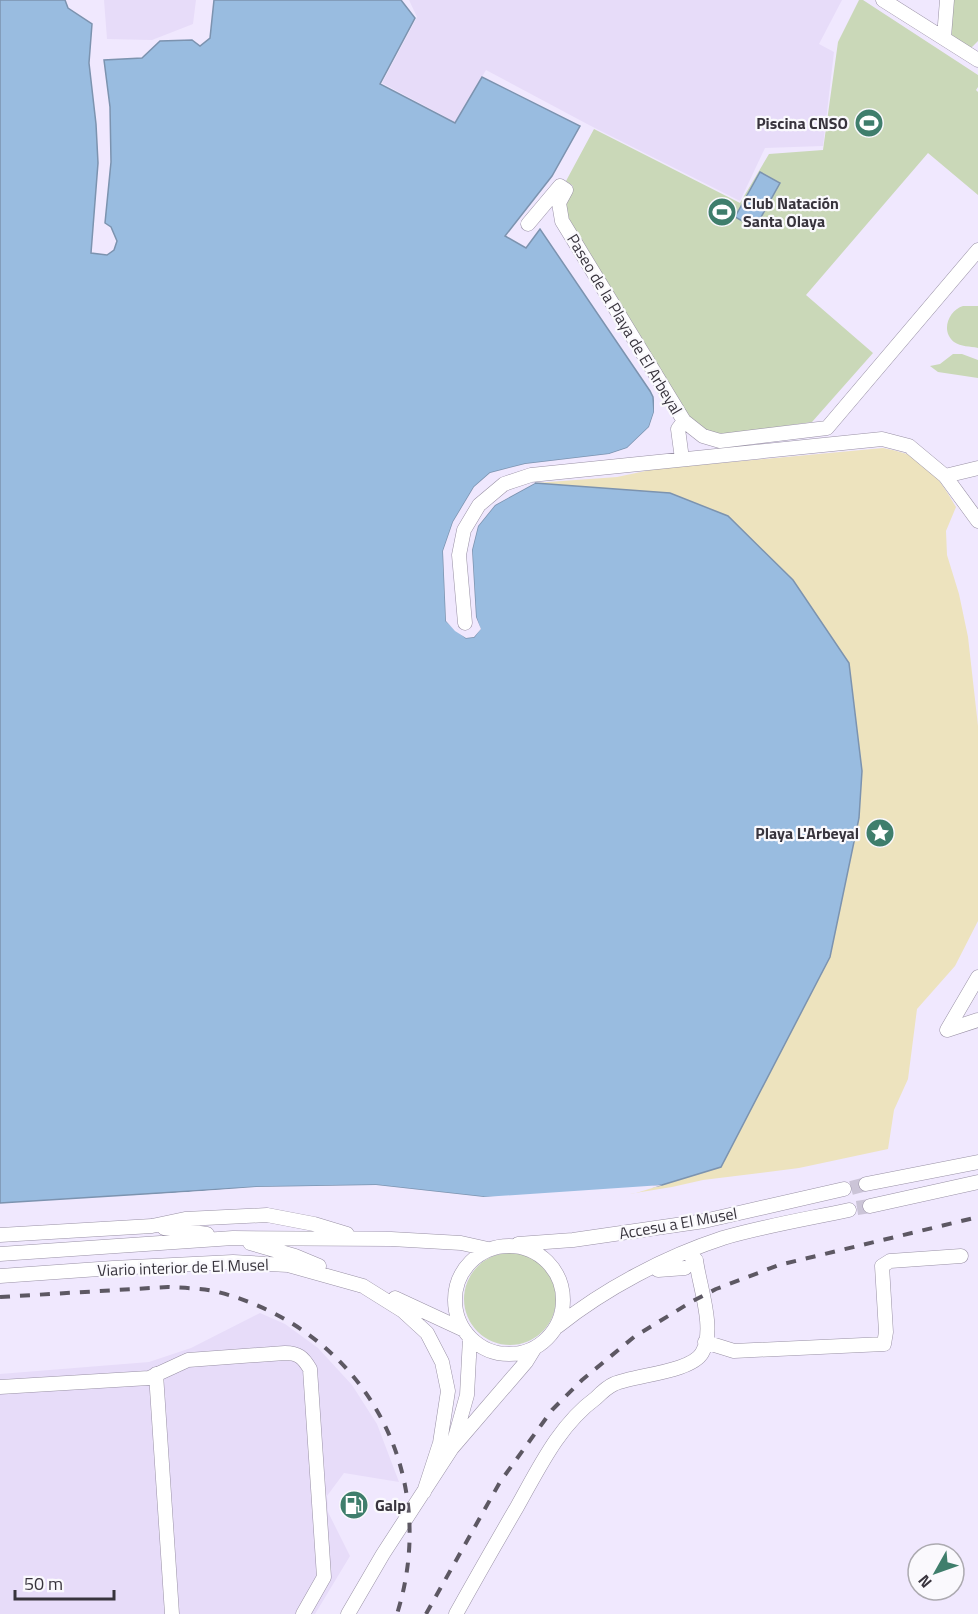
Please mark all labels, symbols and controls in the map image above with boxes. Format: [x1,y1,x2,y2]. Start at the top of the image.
sports icon: Piscina CNSO [853,107,885,139]
place label: Piscina CNSO [756,111,848,135]
place label: Club Natación Santa Olaya [743,191,839,233]
sports icon: Club Natación Santa Olaya [706,196,738,228]
street label: Paseo de la Playa de El Arbeyal [561,229,689,419]
place icon: Playa L'Arbeyal [864,817,896,849]
place label: Playa L'Arbeyal [755,821,859,845]
street label: Accesu a El Musel [617,1201,739,1245]
street label: Viario interior de El Musel [97,1252,269,1282]
fuel station icon: Galp [338,1489,370,1521]
place label: Galp [375,1493,406,1517]
north arrow [906,1542,966,1602]
scale bar [15,1563,114,1601]
text: 50 m [24,1570,63,1597]
text: N [912,1570,937,1594]

